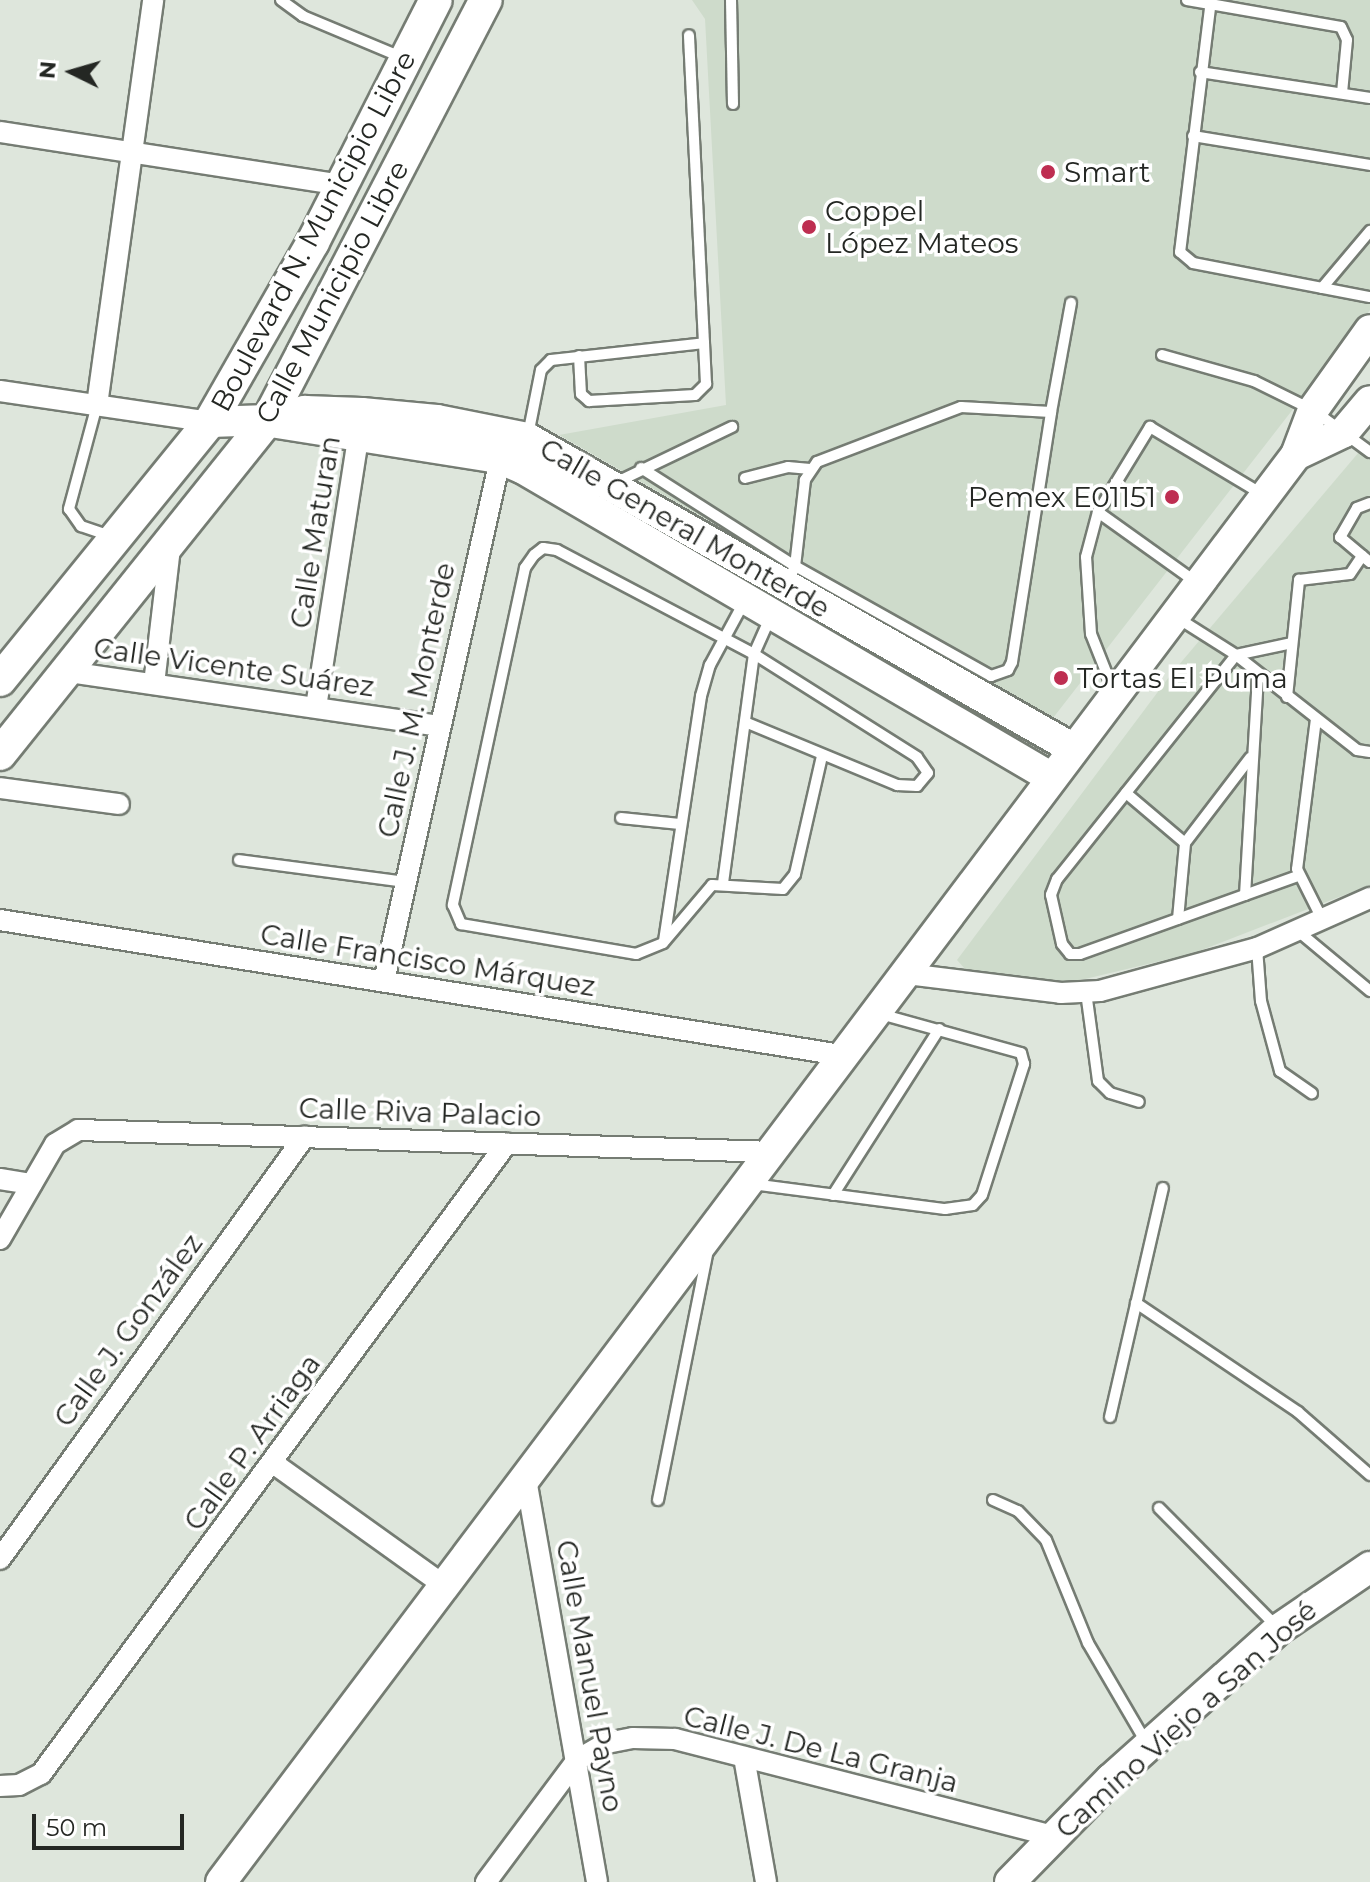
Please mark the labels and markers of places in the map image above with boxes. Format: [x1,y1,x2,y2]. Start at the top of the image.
place label: Smart [1064,155,1150,189]
marker: Smart [1039,163,1057,181]
place label: Coppel López Mateos [825,194,1018,260]
marker: Coppel López Mateos [800,218,818,236]
place label: Pemex E01151 [968,480,1156,514]
marker: Pemex E01151 [1163,488,1181,506]
place label: Tortas El Puma [1077,661,1288,695]
marker: Tortas El Puma [1052,669,1070,687]

